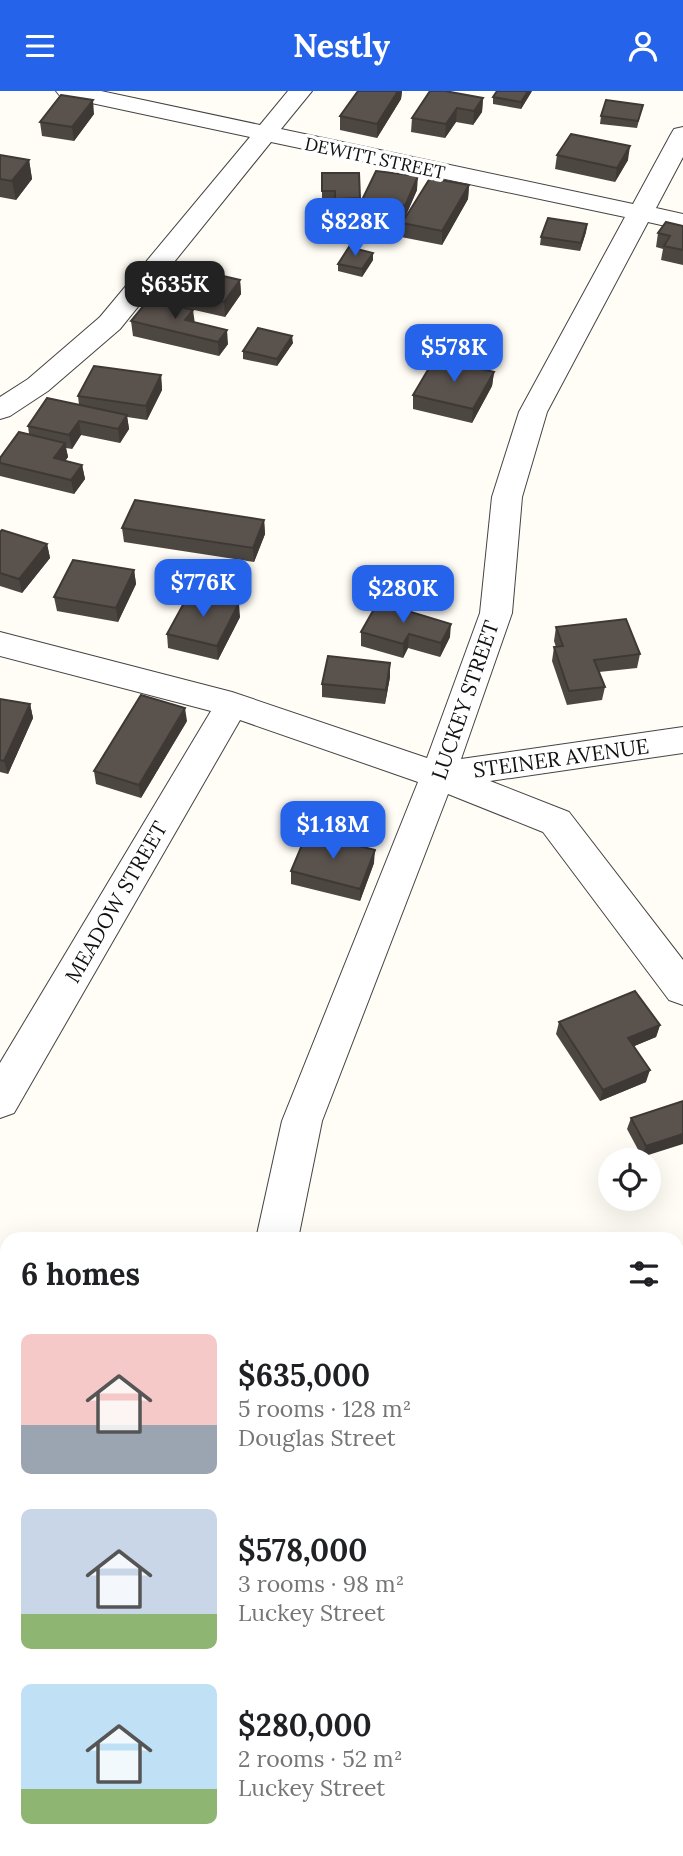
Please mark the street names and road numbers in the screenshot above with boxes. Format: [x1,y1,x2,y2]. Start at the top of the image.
street label: DEWITT STREET [303,132,448,184]
street label: LUCKEY STREET [425,617,505,783]
street label: STEINER AVENUE [471,732,651,784]
street label: MEADOW STREET [59,816,173,988]

